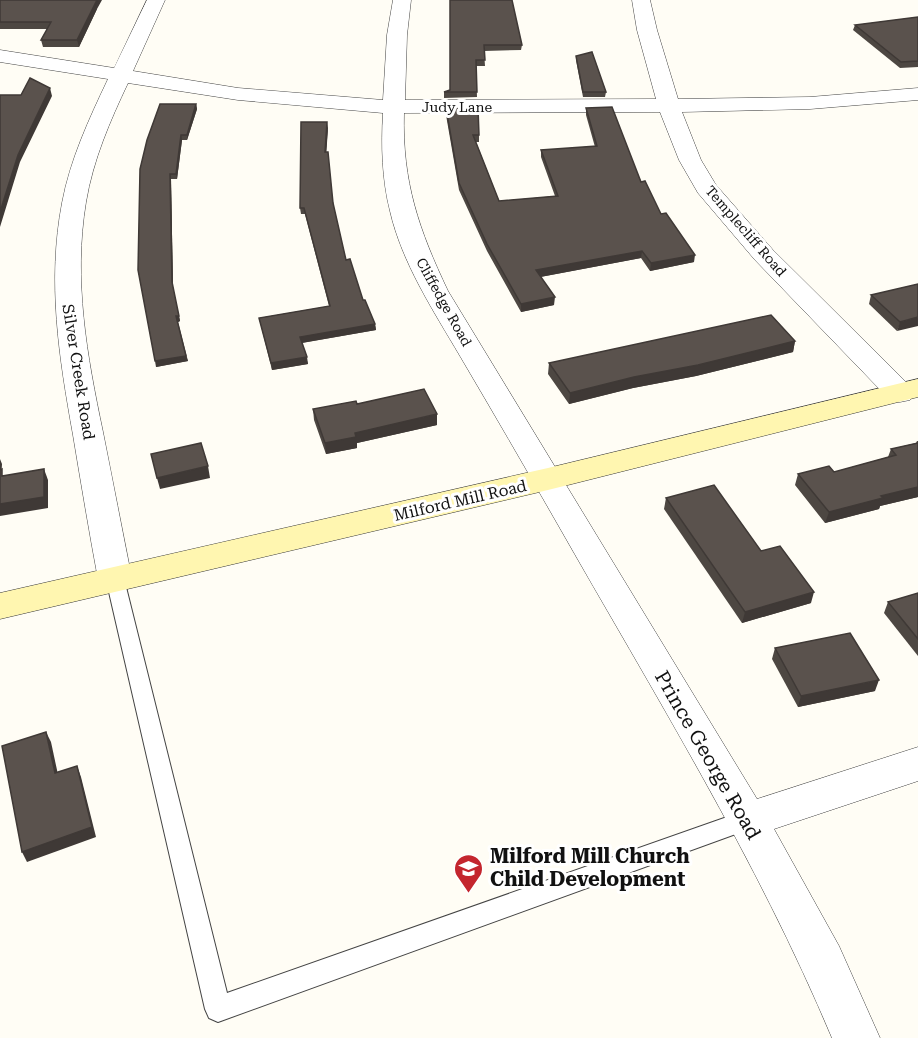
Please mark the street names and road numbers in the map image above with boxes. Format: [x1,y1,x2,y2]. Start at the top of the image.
street label: Judy Lane [422,99,492,115]
street label: Templecliff Road [702,182,790,280]
street label: Cliffedge Road [413,255,475,349]
street label: Silver Creek Road [58,303,99,441]
street label: Milford Mill Road [392,476,528,525]
street label: Prince George Road [650,666,766,844]

